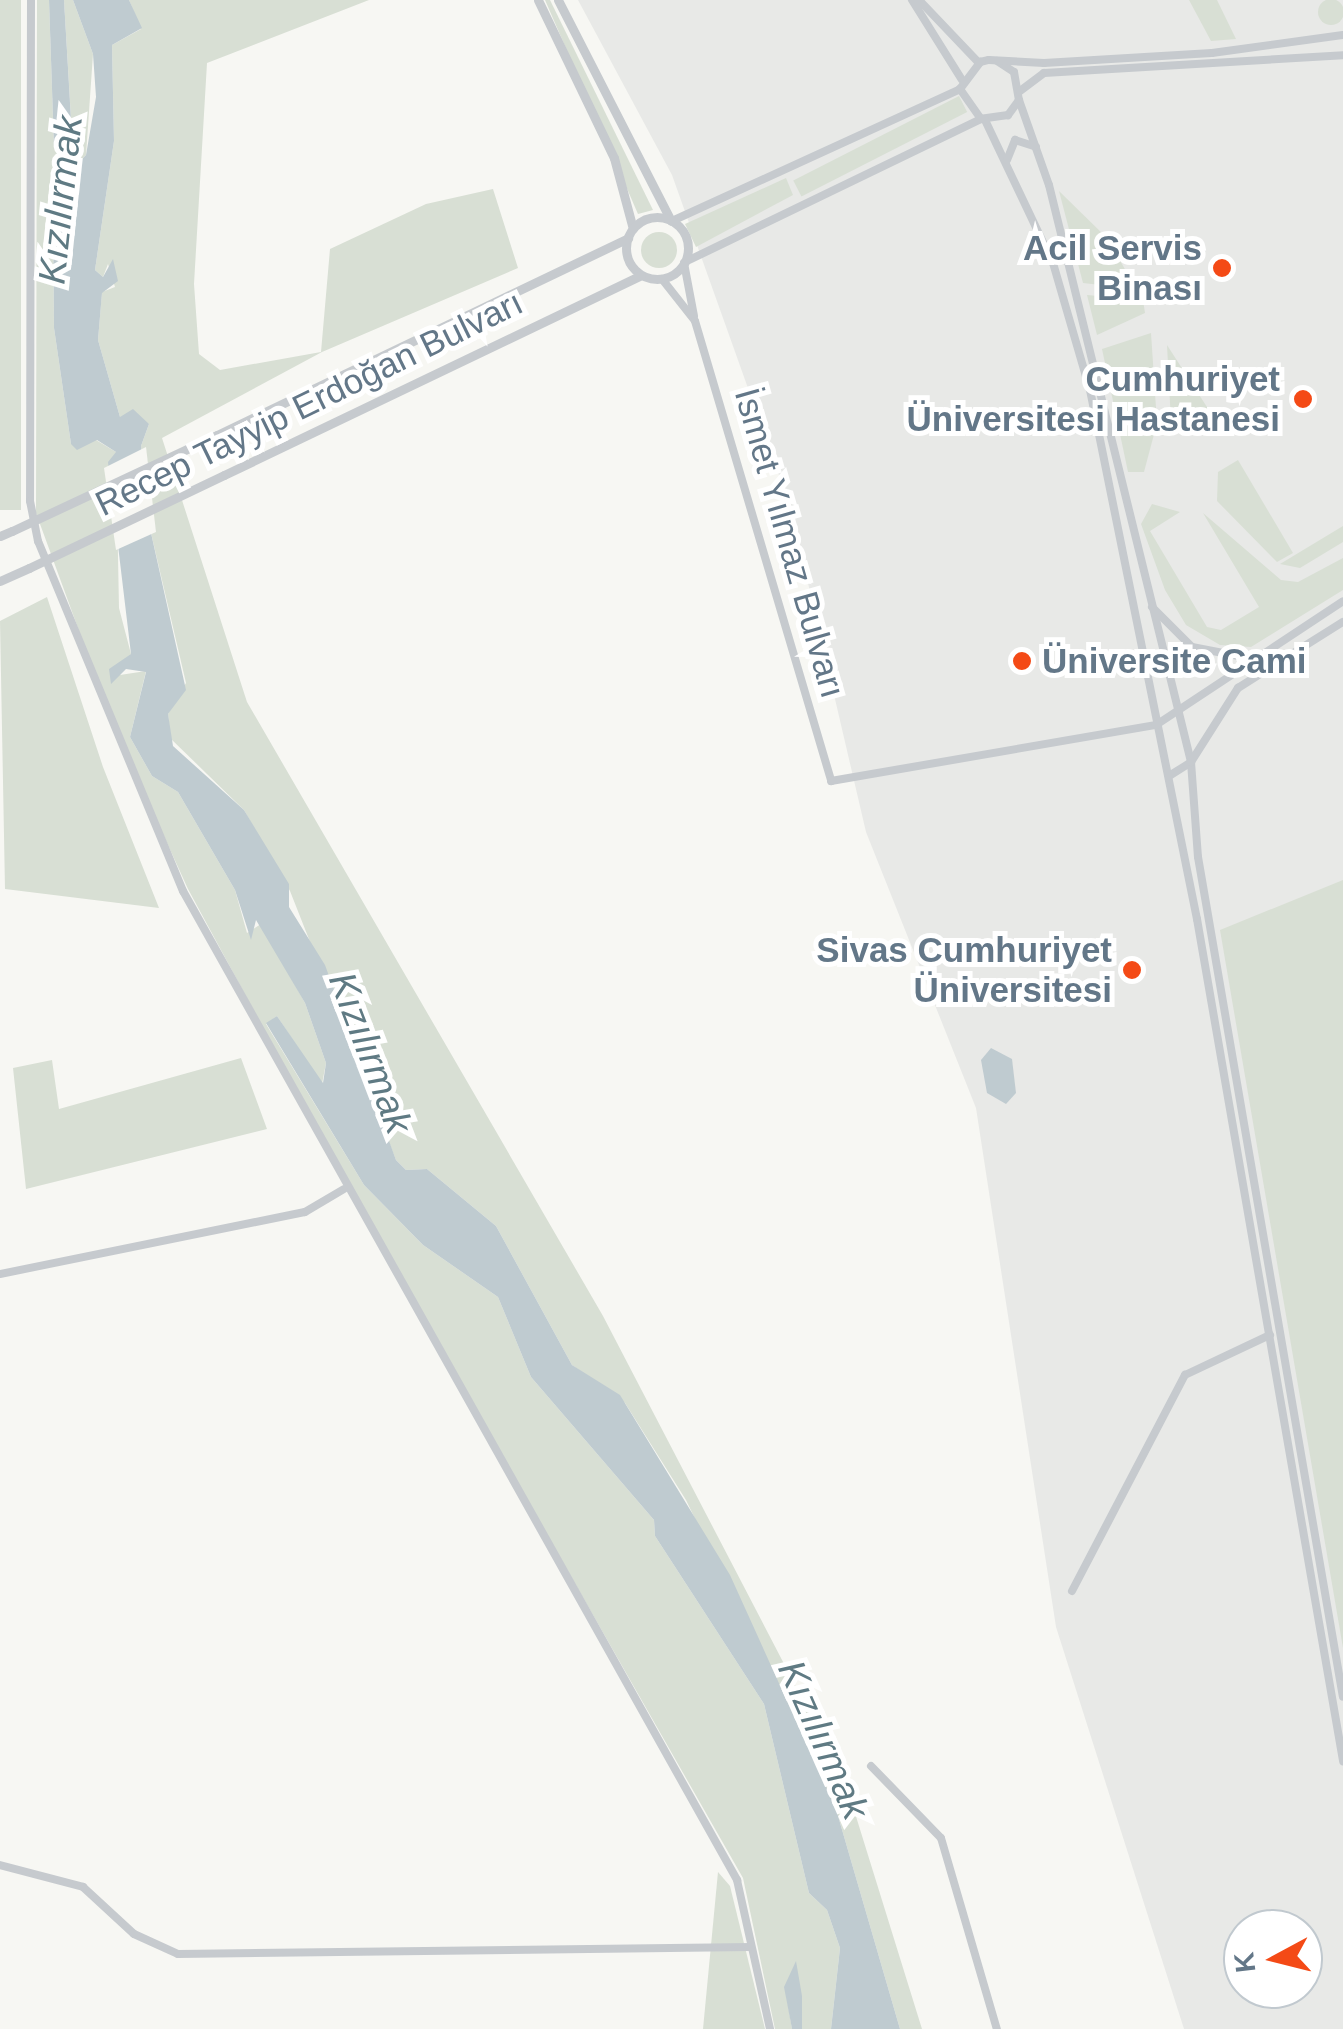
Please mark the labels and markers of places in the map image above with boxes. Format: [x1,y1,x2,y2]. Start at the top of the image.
place label: Acil Servis Binası [1023,227,1202,309]
marker: Acil Servis Binası [1211,257,1233,279]
place label: Cumhuriyet Üniversitesi Hastanesi [906,358,1280,440]
marker: Cumhuriyet Üniversitesi Hastanesi [1290,386,1316,412]
place label: Üniversite Cami [1042,640,1307,682]
marker: Üniversite Cami [1011,650,1033,672]
place label: Sivas Cumhuriyet Üniversitesi [816,929,1112,1011]
marker: Sivas Cumhuriyet Üniversitesi [1121,959,1143,981]

